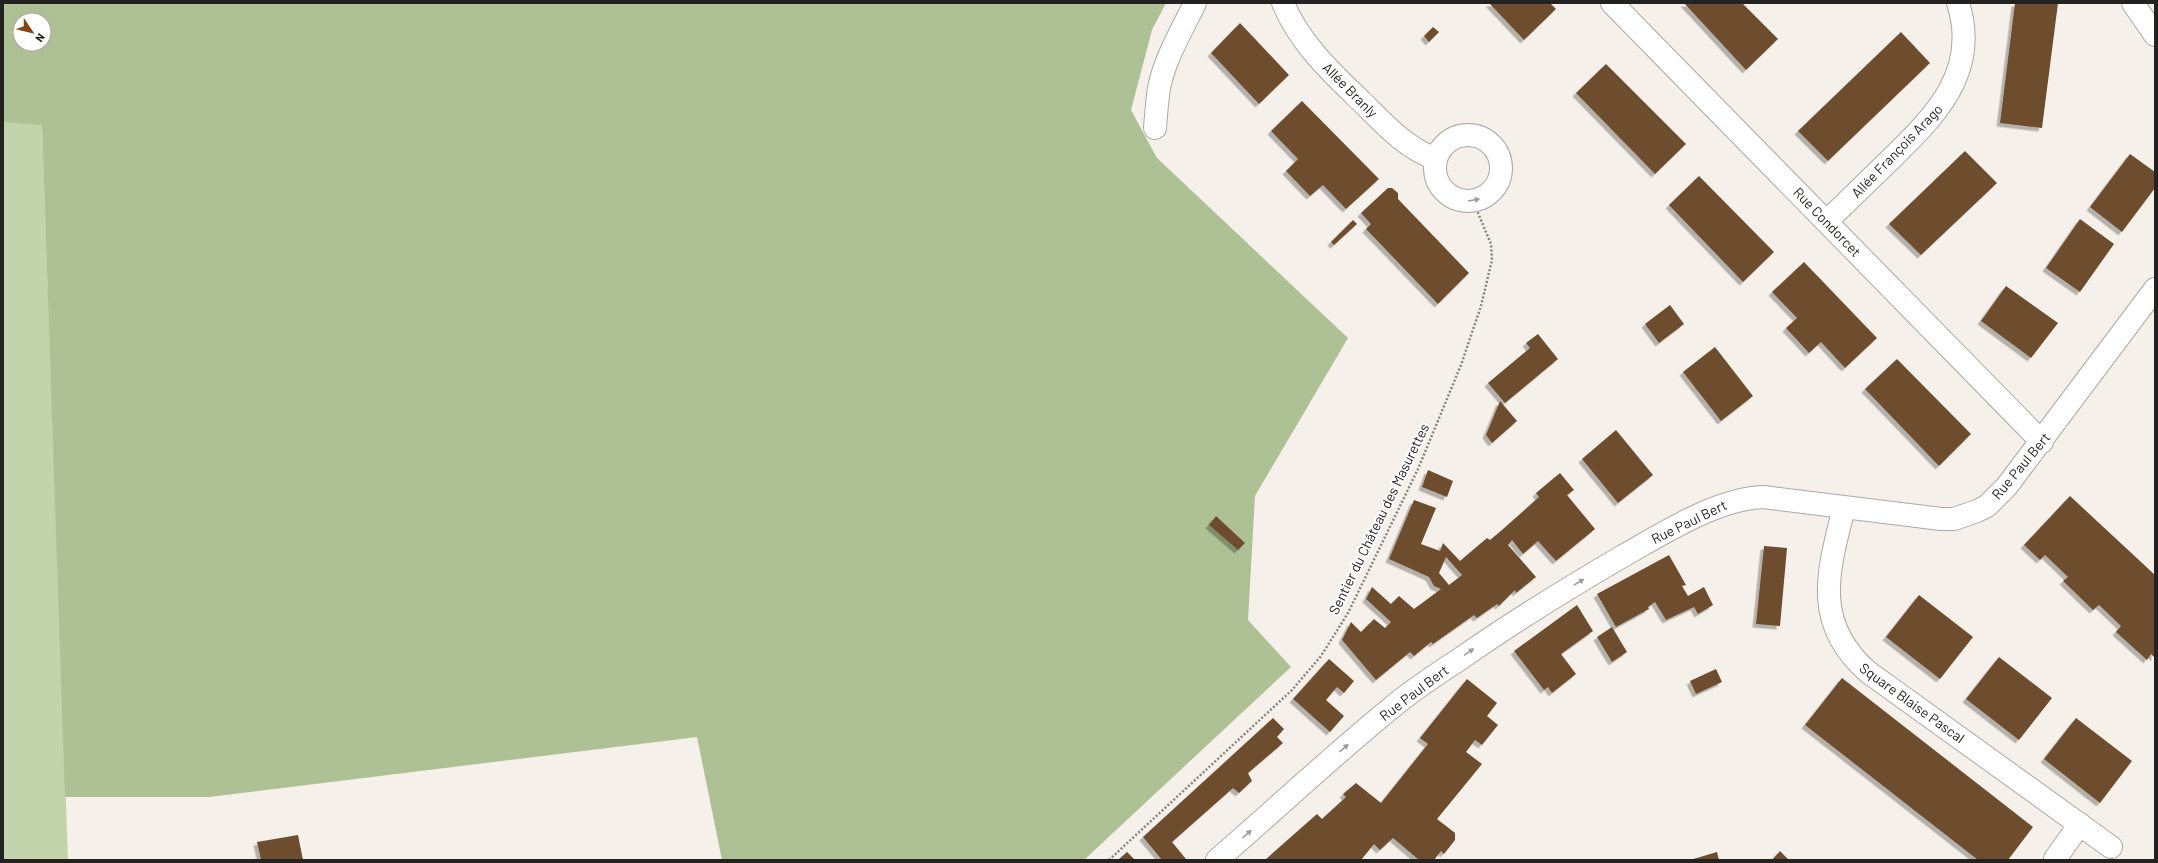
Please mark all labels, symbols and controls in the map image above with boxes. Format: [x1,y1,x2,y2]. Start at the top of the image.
north arrow [12,12,52,52]
text: N [33,31,48,45]
street label: Allée Branly [1319,59,1382,121]
street label: Allée François Arago [1847,100,1946,201]
street label: Rue Condorcet [1790,183,1865,260]
one-way arrow [1468,197,1480,203]
street label: Sentier du Château des Masurettes [1325,420,1432,617]
street label: Rue Paul Bert [1988,429,2053,503]
street label: Rue Paul Bert [1648,496,1729,547]
one-way arrow [1574,578,1584,586]
one-way arrow [1464,648,1475,656]
street label: Square Blaise Pascal [1857,659,1968,746]
street label: Rue Paul Bert [1376,661,1452,724]
one-way arrow [1339,744,1349,753]
one-way arrow [1241,830,1252,839]

